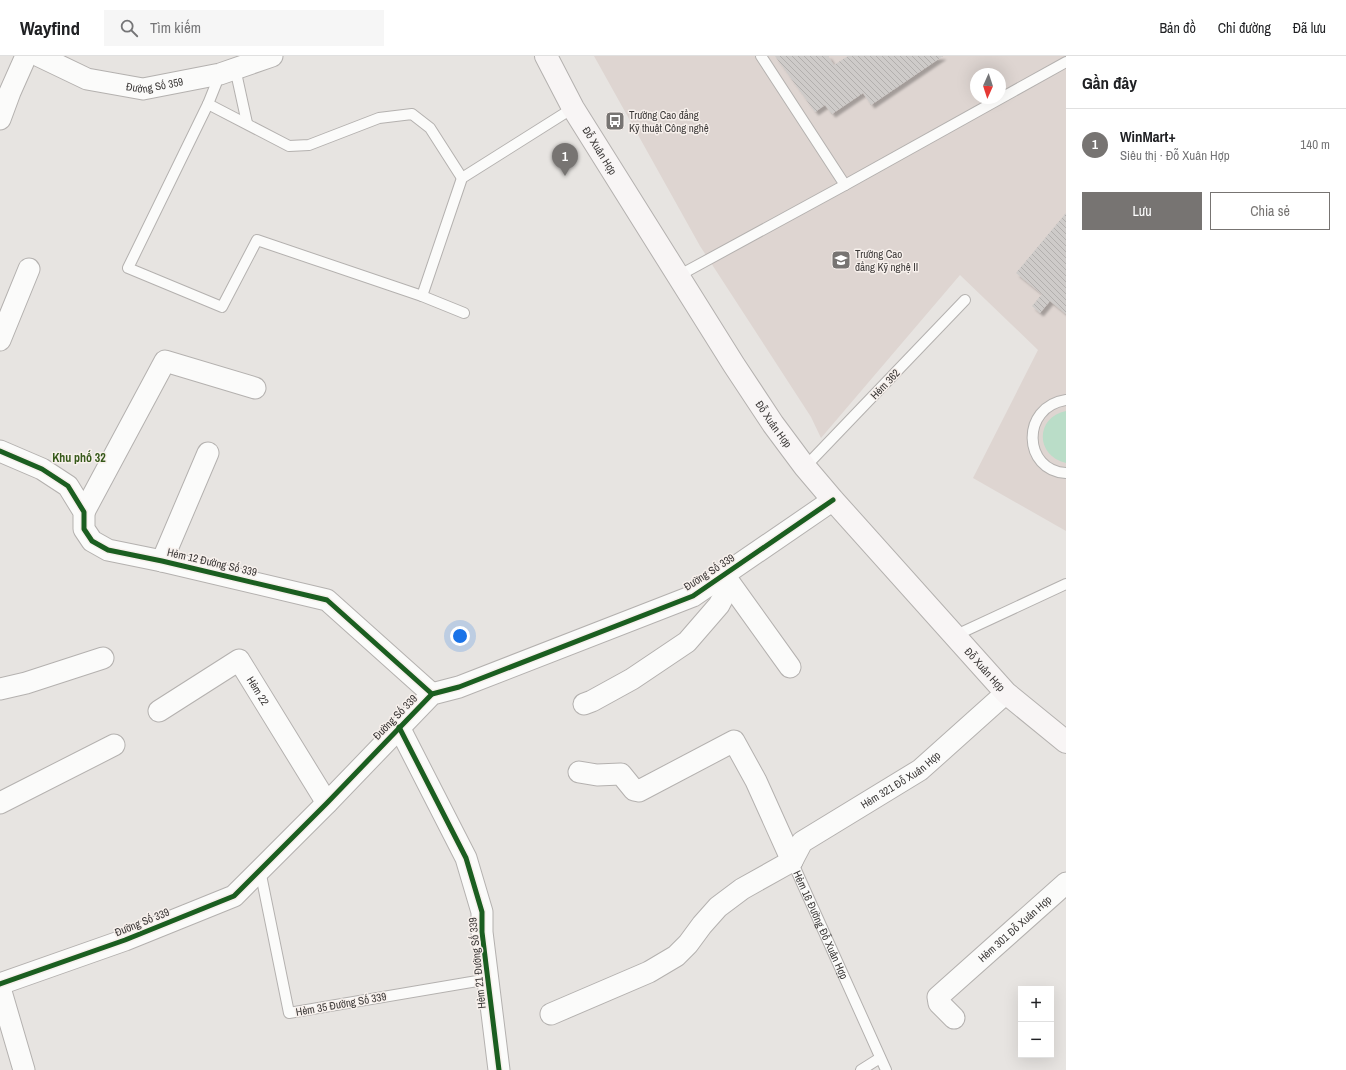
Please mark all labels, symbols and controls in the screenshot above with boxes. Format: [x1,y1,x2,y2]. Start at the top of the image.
search box [104,10,384,46]
text: Wayfind [20,15,80,41]
icon: search [118,17,140,39]
text: Tìm kiếm [150,17,201,38]
text: Bản đồ [1159,19,1196,37]
text: Chỉ đường [1218,19,1271,37]
text: Đã lưu [1293,19,1326,37]
north arrow [970,68,1006,104]
text: Gần đây [1082,71,1137,94]
street label: Đường Số 359 [125,74,184,96]
place label: Trường Cao đẳng Kỹ thuật Công nghệ [629,108,709,135]
bus stop icon: Trường Cao đẳng Kỹ thuật Công nghệ [604,110,626,132]
street label: Đỗ Xuân Hợp [579,124,620,177]
text: WinMart+ [1120,126,1176,147]
text: 1 [1092,136,1098,153]
text: 140 m [1300,136,1330,153]
pin: 1 [552,143,578,176]
text: Siêu thị · Đỗ Xuân Hợp [1120,147,1230,164]
button: Lưu [1082,192,1202,230]
button: Chia sẻ [1210,192,1330,230]
place label: Trường Cao đẳng Kỹ nghệ II [855,247,918,274]
school or university icon: Trường Cao đẳng Kỹ nghệ II [830,249,852,271]
street label: Hẻm 362 [867,366,903,402]
street label: Đỗ Xuân Hợp [752,398,795,450]
district label: Khu phố 32 [52,450,106,466]
street label: Hẻm 12 Đường Số 339 [166,545,258,579]
street label: Đường Số 339 [681,550,737,594]
your location [450,626,470,646]
street label: Đỗ Xuân Hợp [962,645,1008,694]
street label: Hẻm 22 [244,674,272,708]
street label: Đường Số 339 [370,691,420,743]
street label: Hẻm 321 Đỗ Xuân Hợp [858,748,943,812]
street label: Hẻm 16 Đường Đỗ Xuân Hợp [790,868,851,981]
street label: Hẻm 301 Đỗ Xuân Hợp [975,892,1054,965]
street label: Đường Số 339 [113,905,171,939]
street label: Hẻm 21 Đường Số 339 [465,917,489,1009]
map controls [1018,986,1054,1058]
button: + [1018,986,1054,1022]
street label: Hẻm 35 Đường Số 339 [295,989,387,1019]
button: − [1018,1022,1054,1058]

